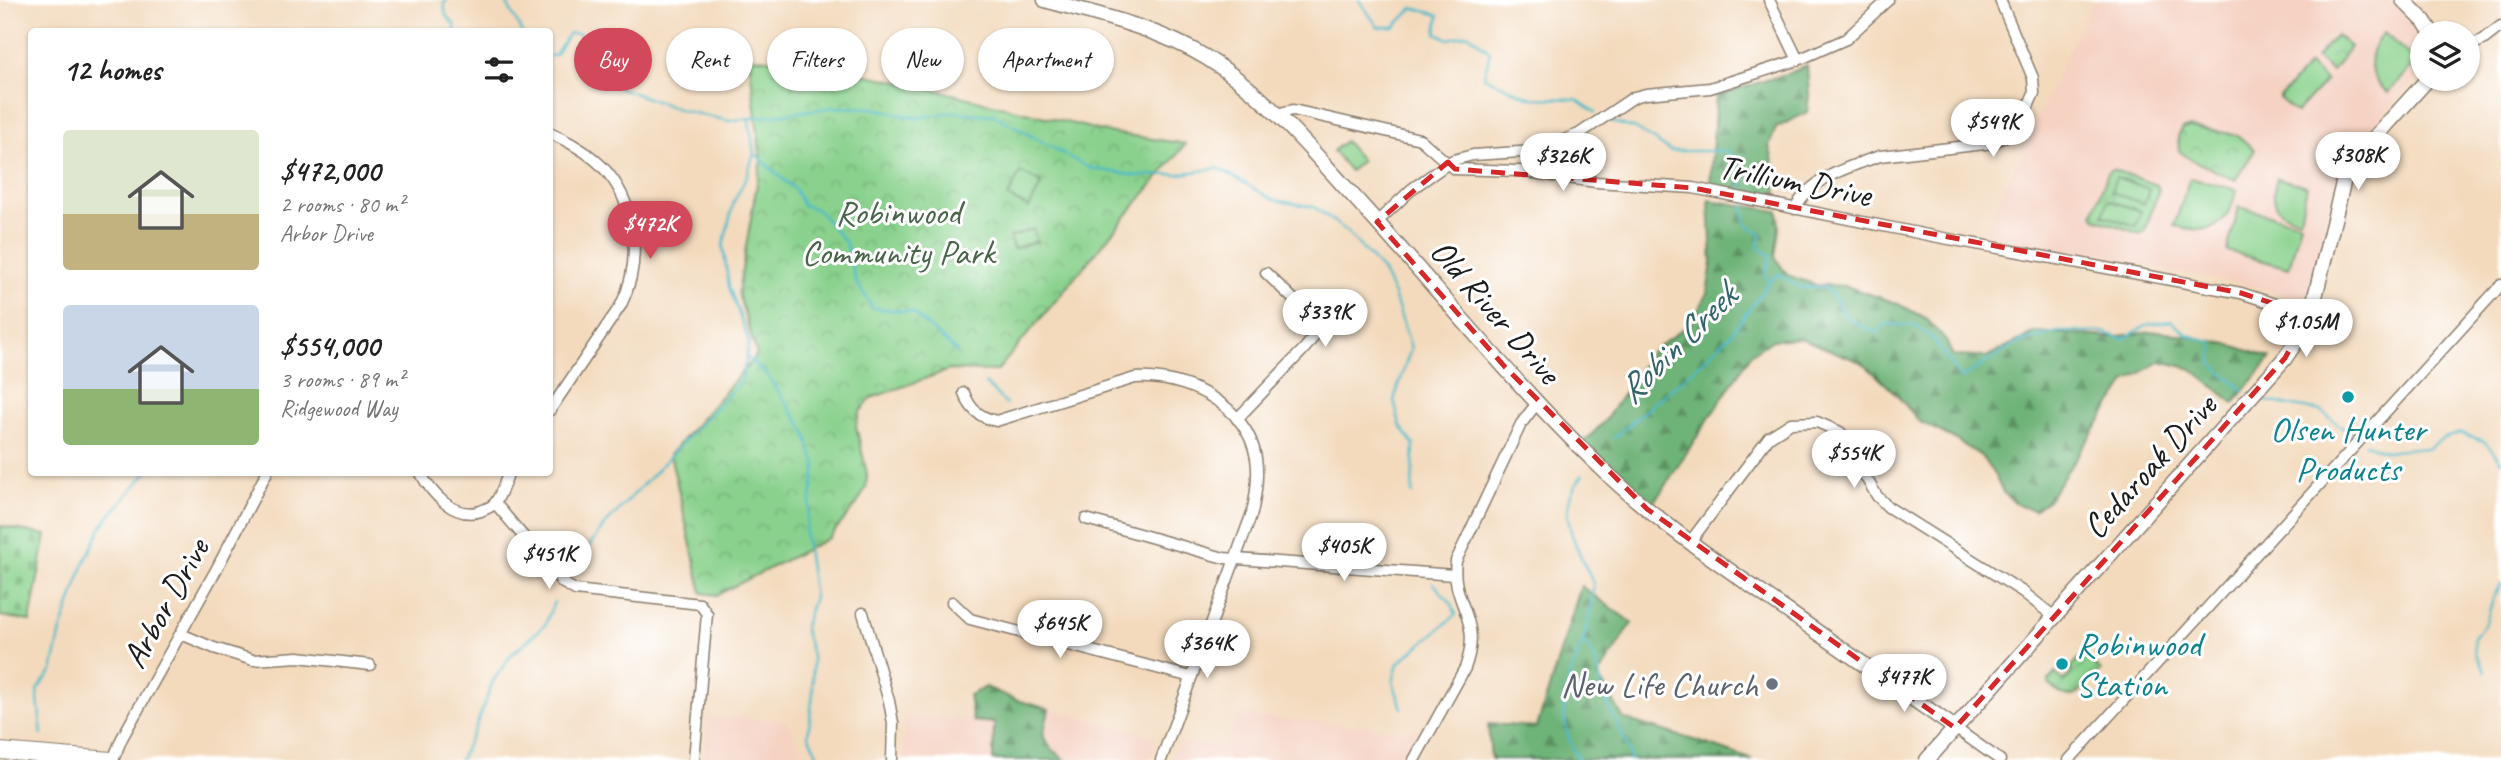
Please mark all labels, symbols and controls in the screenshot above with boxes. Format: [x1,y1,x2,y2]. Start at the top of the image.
map controls [2410,21,2480,91]
button: layers [2410,21,2480,91]
chip: Buy [574,28,652,91]
chip: Rent [666,28,753,91]
chip: Filters [767,28,867,91]
chip: New [881,28,964,91]
chip: Apartment [978,28,1114,91]
text: 12 homes [63,51,161,89]
icon: filters [480,51,518,89]
pin: $549K [1944,100,2042,159]
text: $549K [1967,107,2019,136]
pin: $308K [2309,132,2407,192]
pin: $326K [1514,134,1612,193]
text: $308K [2331,140,2385,169]
text: $326K [1536,141,1590,170]
street label: Trillium Drive [1715,144,1877,218]
text: $472,000 [280,152,380,190]
icon: home [119,158,203,242]
text: 2 rooms · 80 m² [280,190,404,219]
park label: Robinwood Community Park [802,190,998,275]
pin: $472K [601,202,699,261]
text: $472K [624,209,677,238]
text: Arbor Drive [280,219,373,248]
street label: Old River Drive [1420,229,1573,395]
water label: Robin Creek [1607,269,1751,413]
pin: $339K [1276,290,1374,349]
text: $339K [1299,297,1351,326]
pin: $1.05M [2249,300,2363,359]
text: $1.05M [2275,307,2337,336]
text: $554,000 [280,327,379,365]
icon: home [119,333,203,417]
text: 3 rooms · 89 m² [280,365,404,394]
street label: Cedaroak Drive [2072,382,2228,548]
marker: Olsen Hunter Products [2340,389,2356,405]
text: Ridgewood Way [280,394,398,423]
place label: Olsen Hunter Products [2270,407,2428,492]
pin: $554K [1805,430,1903,490]
text: $554K [1828,438,1880,467]
pin: $405K [1295,524,1393,583]
street label: Arbor Drive [112,528,221,676]
text: $405K [1318,531,1370,560]
pin: $451K [500,532,598,591]
text: $451K [523,539,575,568]
pin: $645K [1011,600,1109,660]
text: $645K [1033,608,1087,637]
pin: $364K [1158,620,1256,680]
place label: Robinwood Station [2076,622,2206,707]
text: $364K [1180,628,1234,657]
pin: $477K [1855,654,1953,714]
marker: Robinwood Station [2054,656,2070,672]
place label: New Life Church [1561,662,1759,707]
text: $477K [1878,662,1930,691]
marker: New Life Church [1764,676,1780,692]

